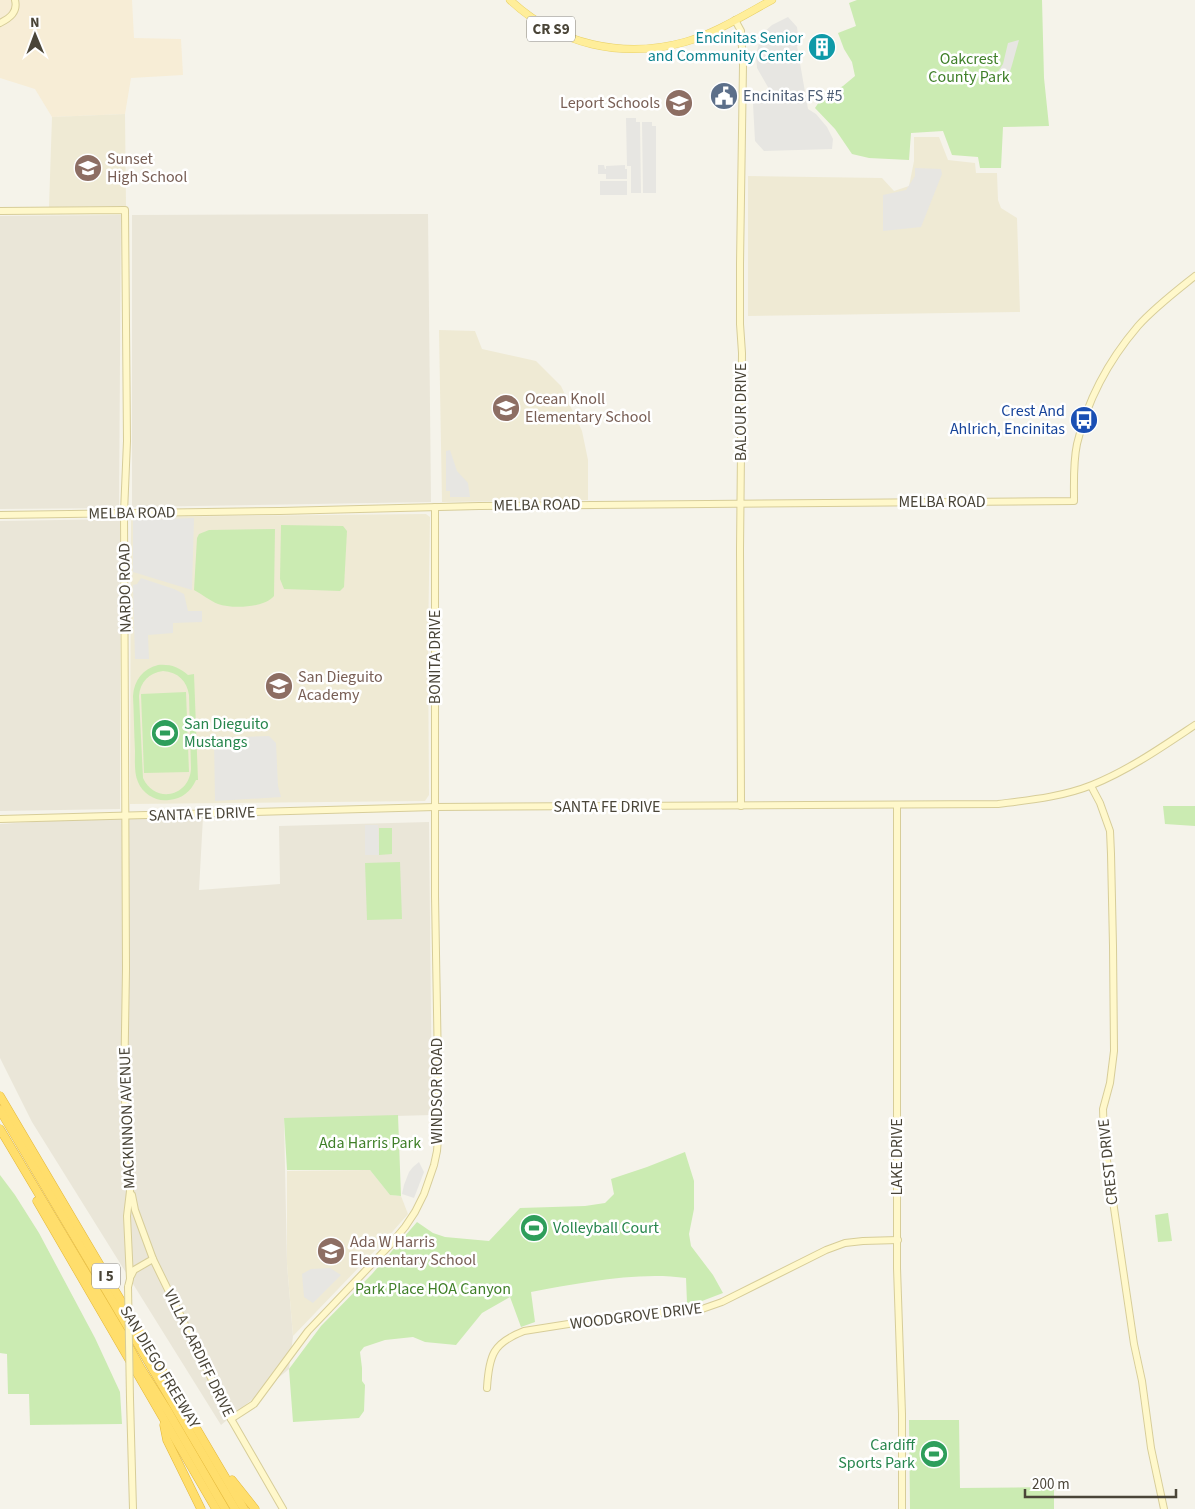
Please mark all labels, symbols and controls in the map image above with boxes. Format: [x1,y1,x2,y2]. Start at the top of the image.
north arrow [10,10,60,60]
text: N [30,13,40,33]
road number: CR S9 [527,16,575,42]
place label: Encinitas Senior and Community Center [648,27,803,67]
building icon: Encinitas Senior and Community Center [807,32,837,62]
park label: Oakcrest County Park [928,48,1010,88]
public building icon: Encinitas FS #5 [709,81,739,111]
place label: Encinitas FS #5 [743,85,842,107]
school or university icon: Leport Schools [664,88,694,118]
place label: Leport Schools [560,92,660,114]
place label: Sunset High School [107,148,187,188]
school or university icon: Sunset High School [73,153,103,183]
street label: BALOUR DRIVE [730,363,752,461]
place label: Ocean Knoll Elementary School [525,388,651,428]
school or university icon: Ocean Knoll Elementary School [491,393,521,423]
place label: Crest And Ahlrich, Encinitas [950,400,1065,440]
bus stop icon: Crest And Ahlrich, Encinitas [1069,405,1099,435]
street label: MELBA ROAD [898,491,986,513]
street label: MELBA ROAD [493,493,581,517]
street label: MELBA ROAD [88,501,176,525]
street label: NARDO ROAD [113,543,137,633]
street label: BONITA DRIVE [424,610,446,704]
place label: San Dieguito Academy [298,666,383,706]
school or university icon: San Dieguito Academy [264,671,294,701]
place label: San Dieguito Mustangs [184,713,269,753]
sports icon: San Dieguito Mustangs [150,718,180,748]
street label: SANTA FE DRIVE [554,796,660,818]
street label: SANTA FE DRIVE [148,801,256,827]
street label: WINDSOR ROAD [426,1038,448,1144]
street label: MACKINNON AVENUE [114,1047,140,1189]
street label: LAKE DRIVE [886,1118,908,1196]
street label: CREST DRIVE [1093,1118,1123,1206]
park label: Ada Harris Park [319,1132,421,1154]
sports icon: Volleyball Court [519,1213,549,1243]
place label: Volleyball Court [553,1217,659,1239]
place label: Ada W Harris Elementary School [350,1231,476,1271]
school or university icon: Ada W Harris Elementary School [316,1236,346,1266]
road number: I 5 [92,1264,120,1288]
park label: Park Place HOA Canyon [355,1278,511,1300]
street label: VILLA CARDIFF DRIVE [158,1285,240,1421]
street label: WOODGROVE DRIVE [569,1297,703,1335]
street label: SAN DIEGO FREEWAY [115,1302,206,1433]
place label: Cardiff Sports Park [838,1434,916,1474]
sports icon: Cardiff Sports Park [919,1439,949,1469]
scale bar [1025,1466,1176,1498]
text: 200 m [1032,1474,1070,1495]

